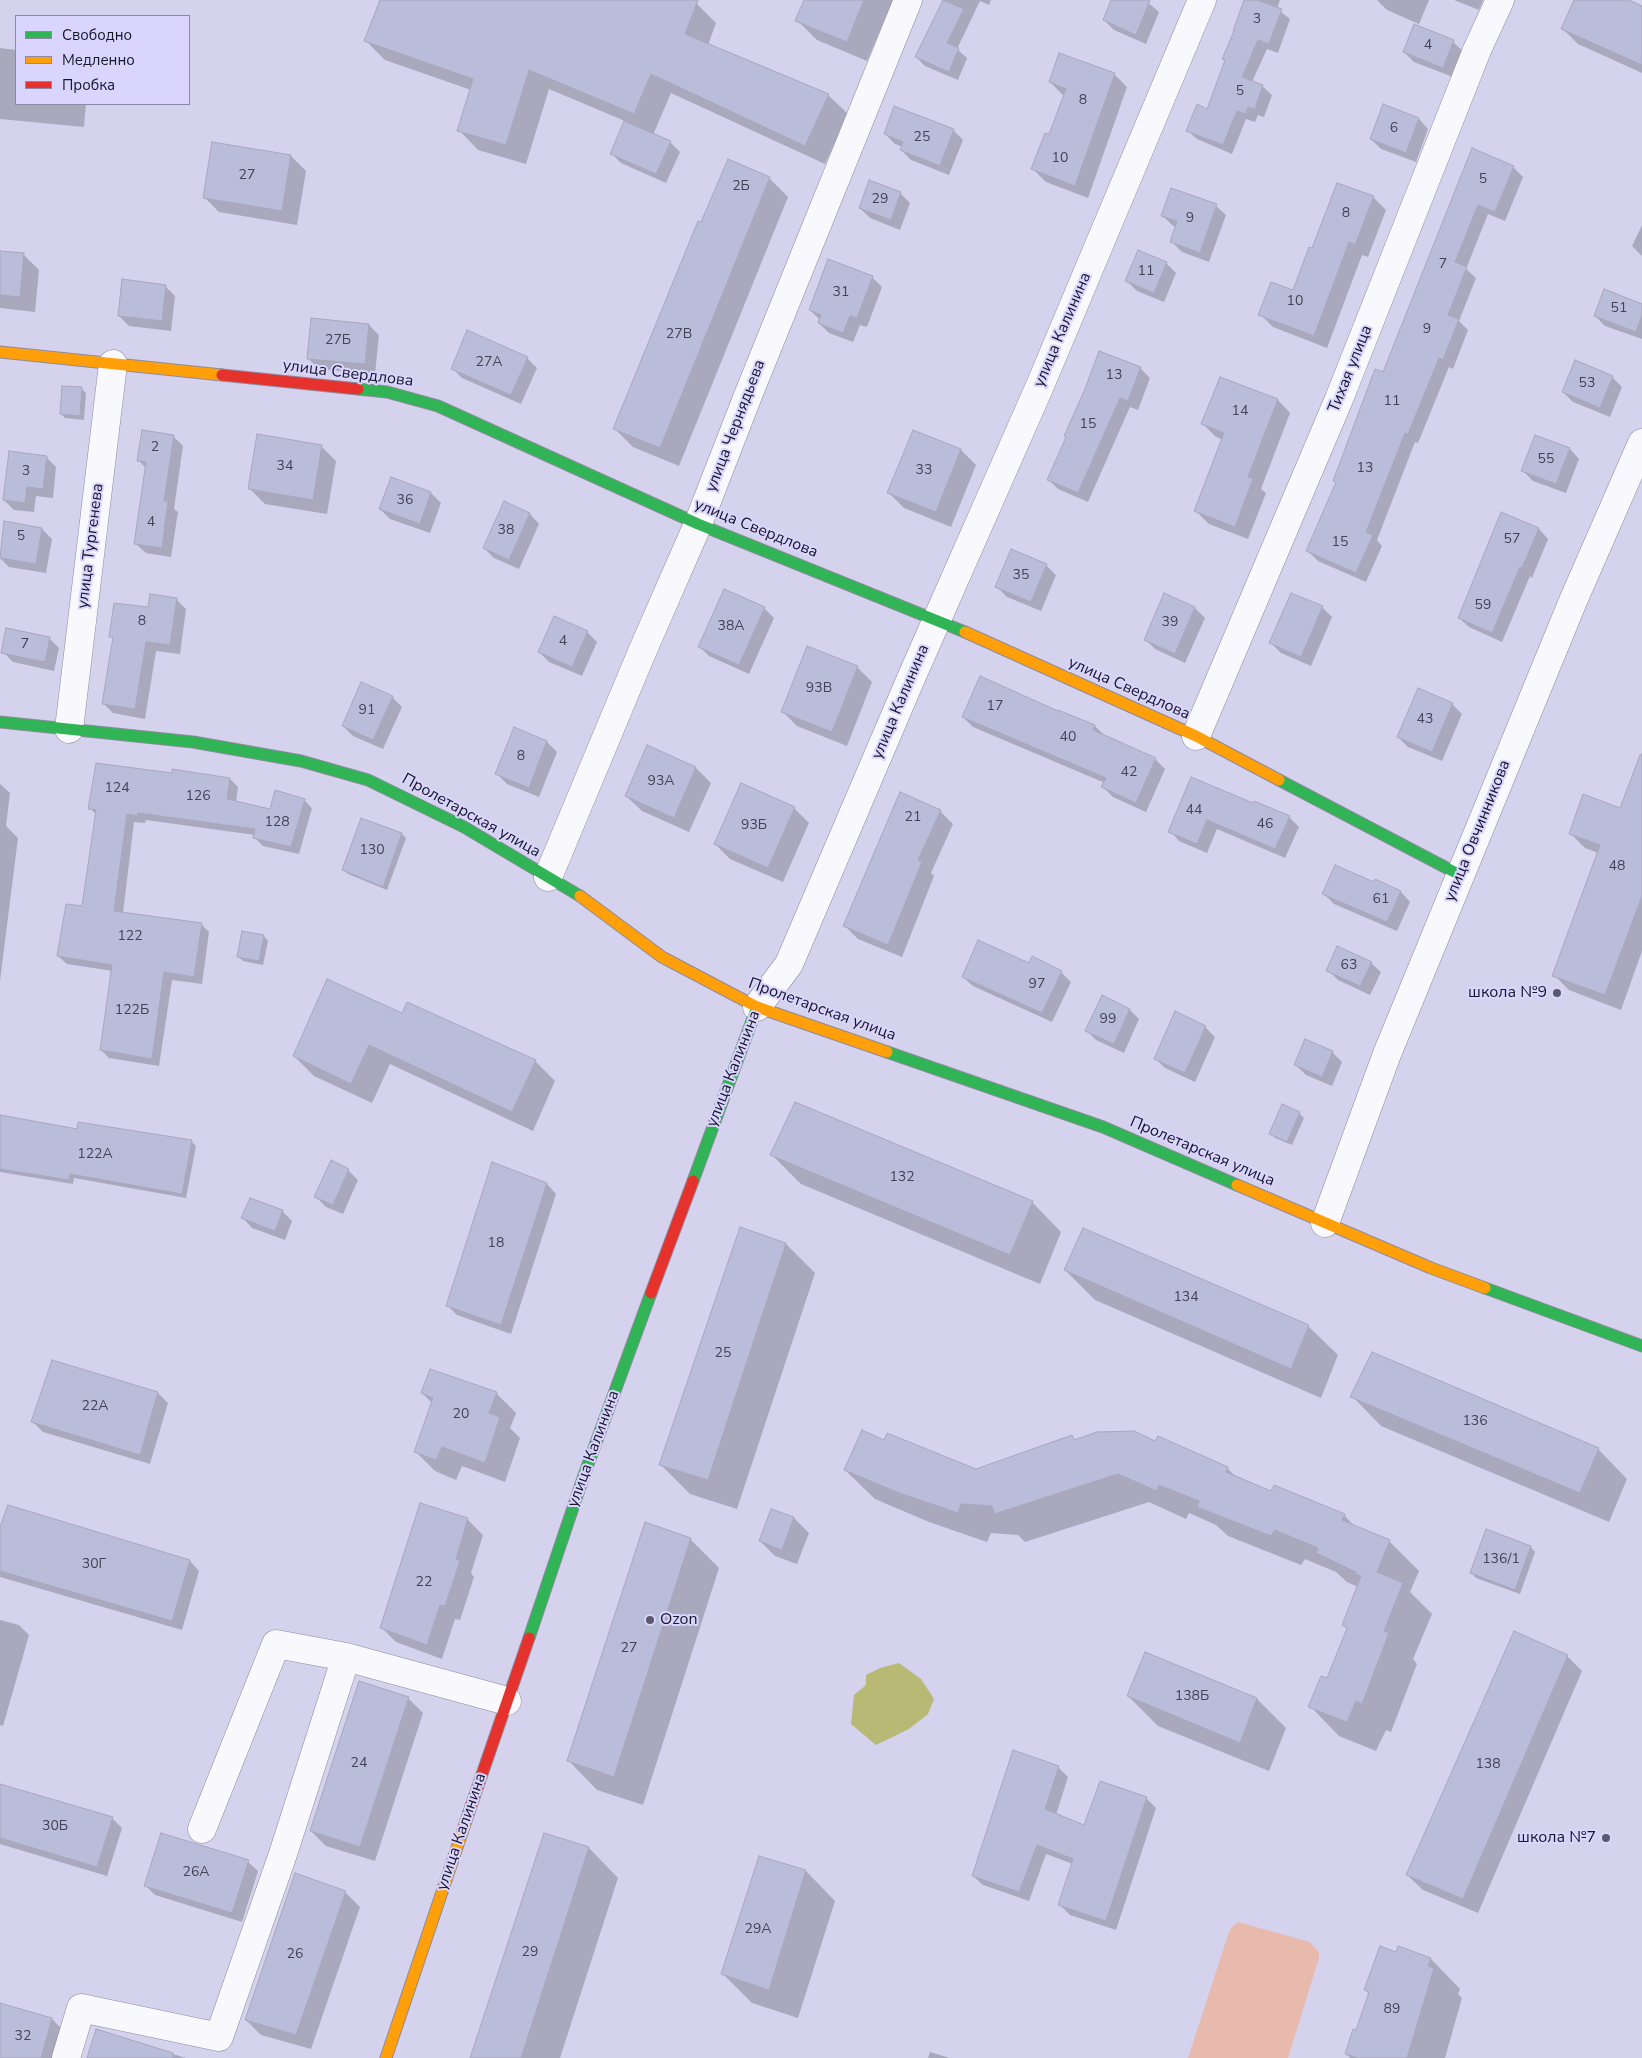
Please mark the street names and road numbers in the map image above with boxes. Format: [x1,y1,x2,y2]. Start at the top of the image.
street label: улица Калинина [1030,270,1096,390]
street label: Тихая улица [1325,323,1377,415]
street label: улица Свердлова [282,356,414,392]
street label: улица Чернядьева [702,357,770,495]
street label: улица Тургенева [74,482,108,610]
street label: улица Свердлова [691,495,821,563]
street label: улица Калинина [868,642,934,762]
street label: улица Свердлова [1065,653,1193,725]
street label: улица Овчинникова [1441,757,1515,905]
street label: Пролетарская улица [398,770,544,862]
street label: Пролетарская улица [746,974,898,1046]
street label: улица Калинина [703,1008,765,1130]
street label: Пролетарская улица [1127,1113,1277,1191]
street label: улица Калинина [564,1388,624,1510]
street label: улица Калинина [433,1771,491,1893]

